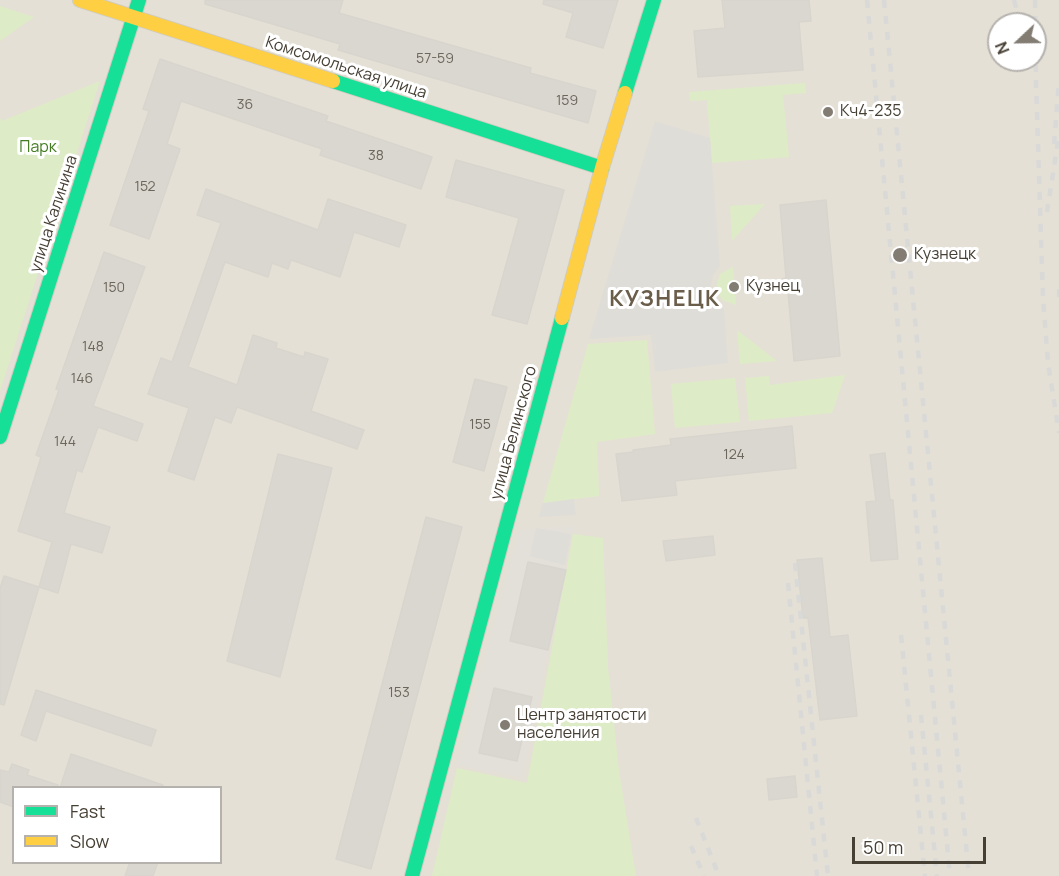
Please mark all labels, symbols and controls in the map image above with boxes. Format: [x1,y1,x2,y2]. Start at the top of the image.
north arrow [987,12,1047,72]
street label: Комсомольская улица [263,33,429,103]
text: N [990,39,1015,57]
house number: 57-59 [416,51,454,67]
house number: 159 [556,93,578,109]
house number: 36 [237,97,253,113]
place label: Кч4-235 [840,102,902,122]
marker: Кч4-235 [821,105,835,119]
park label: Парк [19,138,57,158]
house number: 38 [368,148,384,164]
street label: улица Калинина [26,153,82,275]
house number: 152 [134,179,156,195]
place label: Кузнецк [914,245,976,265]
marker: Кузнецк [891,246,909,264]
place label: Кузнец [746,277,800,297]
house number: 150 [103,280,125,296]
marker: Кузнец [727,280,741,294]
district label: КУЗНЕЦК [609,287,721,313]
house number: 148 [82,339,104,355]
street label: улица Белинского [487,364,541,502]
house number: 146 [71,371,93,387]
house number: 155 [469,417,491,433]
house number: 144 [54,434,76,450]
house number: 124 [723,447,745,463]
house number: 153 [388,685,410,701]
place label: Центр занятости населения [517,706,647,744]
marker: Центр занятости населения [498,718,512,732]
legend [12,786,222,864]
text: Fast [70,799,105,823]
scale bar [855,825,988,863]
text: Slow [70,829,109,853]
text: 50 m [863,835,903,859]

